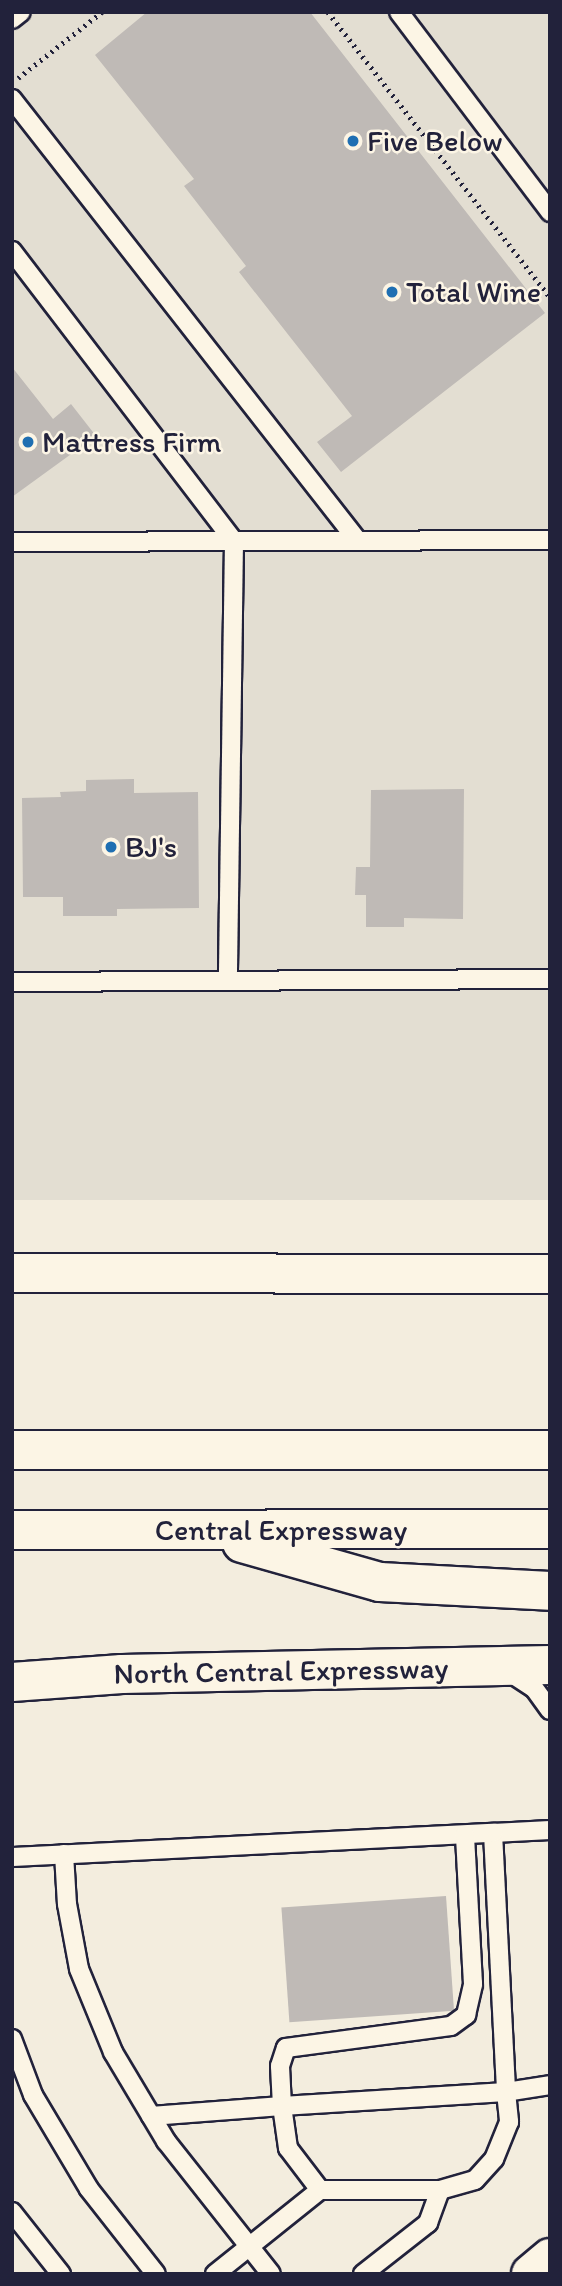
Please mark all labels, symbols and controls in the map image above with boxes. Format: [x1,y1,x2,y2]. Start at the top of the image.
place label: Five Below [367,123,503,159]
marker: Five Below [345,133,361,149]
place label: Total Wine [406,274,541,310]
marker: Total Wine [384,284,400,300]
place label: Mattress Firm [42,424,221,460]
marker: Mattress Firm [20,434,36,450]
place label: BJ's [125,829,177,865]
marker: BJ's [103,839,119,855]
street label: Central Expressway [155,1512,407,1548]
street label: North Central Expressway [114,1650,448,1692]

